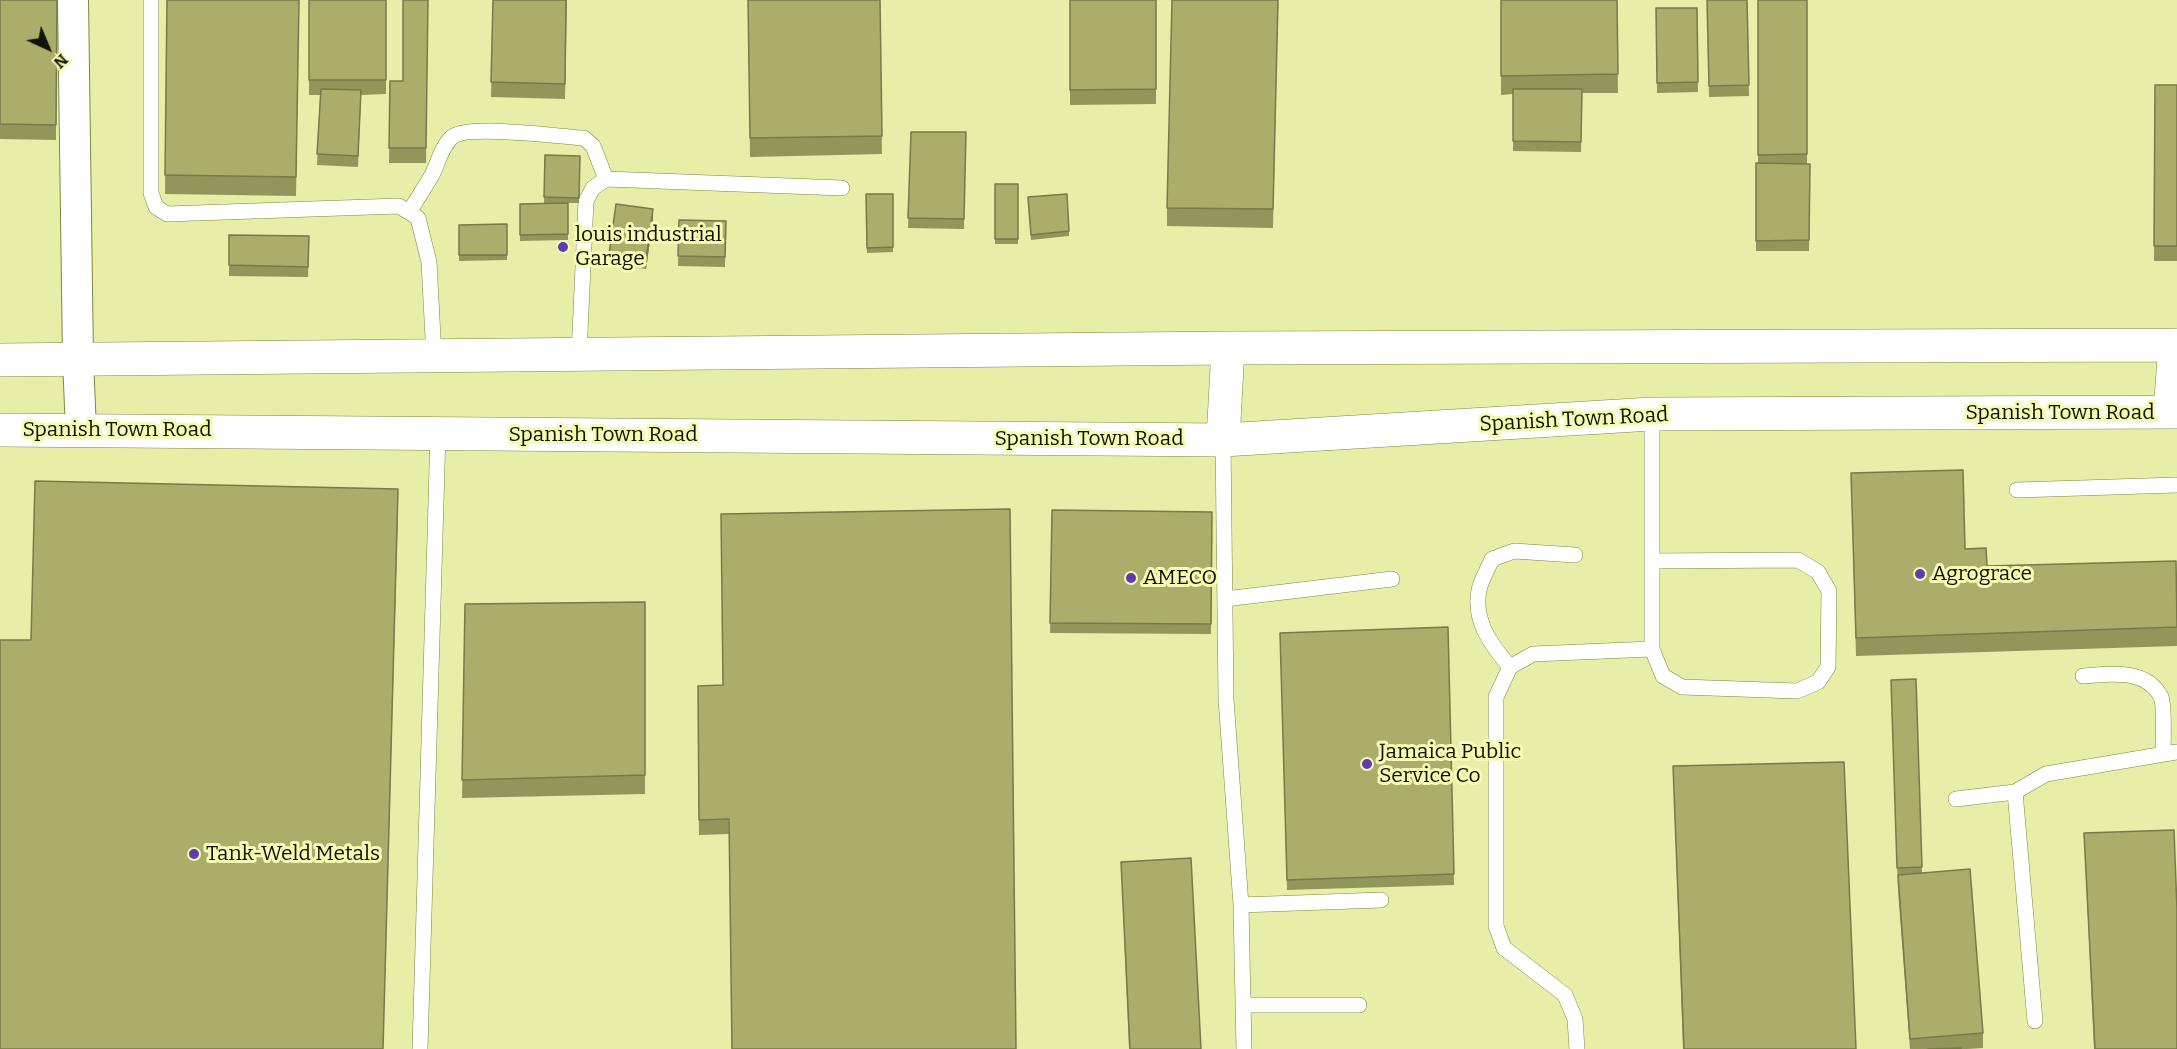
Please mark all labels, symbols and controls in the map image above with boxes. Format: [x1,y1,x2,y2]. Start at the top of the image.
north arrow [18,18,78,78]
text: N [50,50,72,72]
place label: louis industrial Garage [575,222,722,272]
marker: louis industrial Garage [556,240,570,254]
street label: Spanish Town Road [1965,400,2155,426]
street label: Spanish Town Road [1479,402,1669,438]
street label: Spanish Town Road [22,417,212,443]
street label: Spanish Town Road [508,422,698,448]
street label: Spanish Town Road [994,426,1184,452]
place label: Agrograce [1932,561,2032,587]
place label: AMECO [1143,565,1217,591]
marker: Agrograce [1913,567,1927,581]
marker: AMECO [1124,571,1138,585]
place label: Jamaica Public Service Co [1379,739,1521,789]
marker: Jamaica Public Service Co [1360,757,1374,771]
place label: Tank-Weld Metals [206,841,380,867]
marker: Tank-Weld Metals [187,847,201,861]

